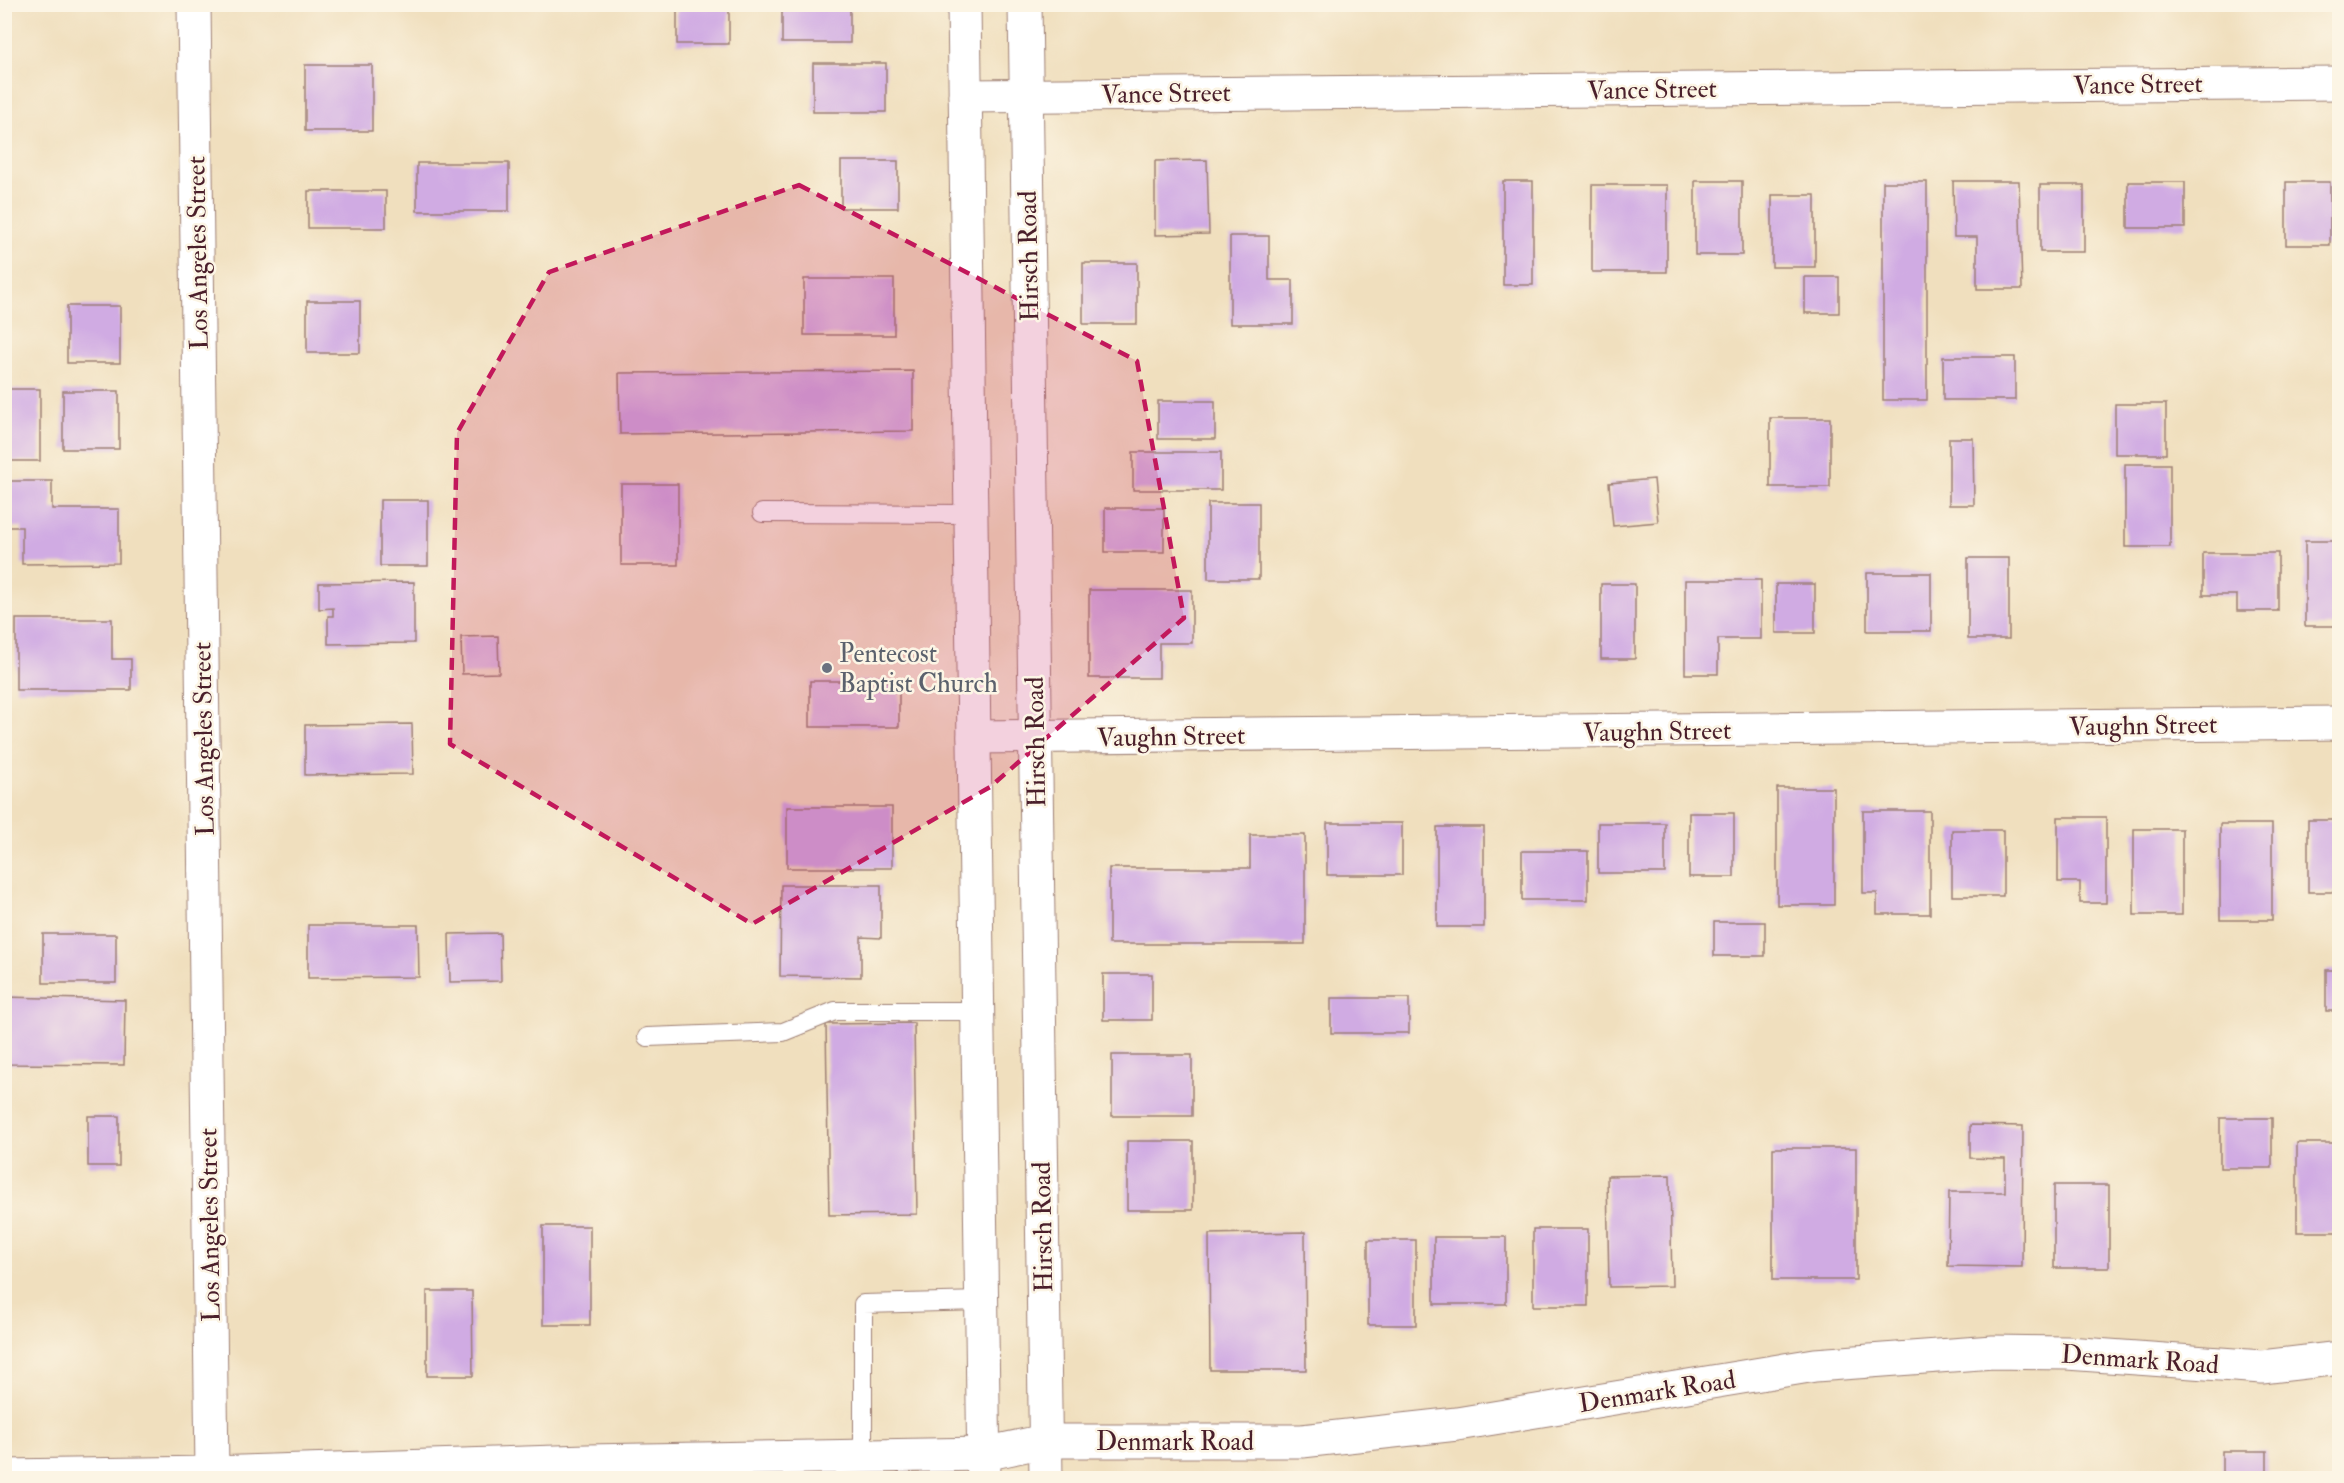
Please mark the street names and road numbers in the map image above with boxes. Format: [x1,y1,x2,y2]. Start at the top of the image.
street label: Vance Street [2073,68,2203,102]
street label: Vance Street [1587,73,1717,107]
street label: Vance Street [1101,77,1231,111]
street label: Los Angeles Street [180,156,216,350]
street label: Hirsch Road [1012,190,1046,322]
street label: Los Angeles Street [186,642,222,836]
street label: Hirsch Road [1019,676,1053,808]
street label: Vaughn Street [2069,709,2217,743]
street label: Vaughn Street [1583,715,1731,749]
street label: Vaughn Street [1097,720,1245,754]
street label: Los Angeles Street [192,1128,228,1322]
street label: Hirsch Road [1026,1161,1060,1293]
street label: Denmark Road [2060,1339,2220,1381]
street label: Denmark Road [1577,1364,1738,1420]
street label: Denmark Road [1096,1426,1254,1458]

